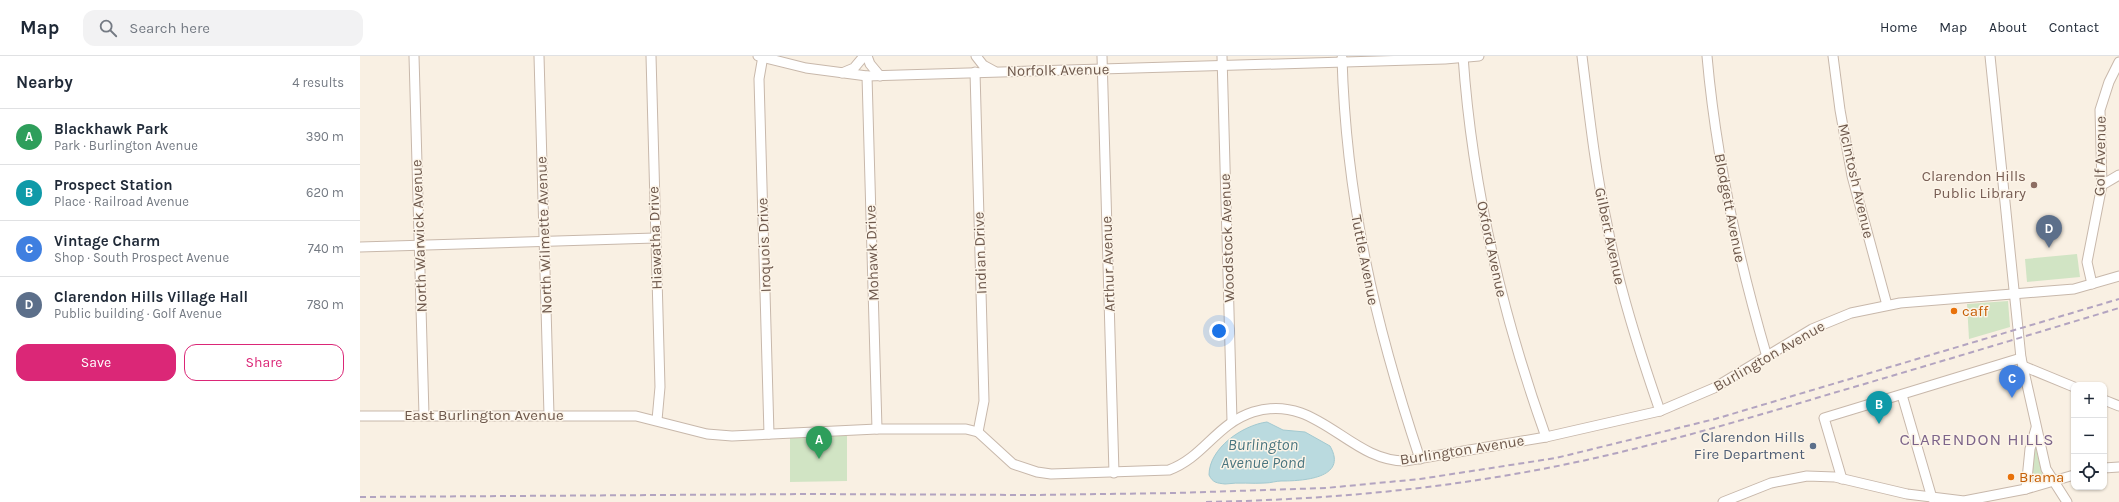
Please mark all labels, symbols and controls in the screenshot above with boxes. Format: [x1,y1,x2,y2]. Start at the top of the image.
search box [83,10,363,46]
text: Map [20,17,59,39]
icon: search [97,17,119,39]
text: Search here [129,19,210,37]
text: Home [1880,19,1917,36]
text: Map [1939,19,1967,36]
text: About [1989,19,2027,36]
text: Contact [2049,19,2099,36]
street label: Norfolk Avenue [1006,60,1110,80]
text: Nearby [16,72,73,92]
text: 4 results [292,75,344,90]
street label: Golf Avenue [2090,116,2110,196]
text: Blackhawk Park [54,120,168,138]
street label: McIntosh Avenue [1834,122,1878,240]
text: A [25,129,33,144]
text: 390 m [306,129,344,144]
text: Park · Burlington Avenue [54,138,198,153]
street label: Blodgett Avenue [1711,152,1749,264]
street label: North Wilmette Avenue [532,156,556,314]
street label: North Warwick Avenue [407,159,431,313]
place label: Clarendon Hills Public Library [1922,167,2026,202]
street label: Woodstock Avenue [1216,173,1238,303]
text: Prospect Station [54,176,173,194]
marker: Clarendon Hills Public Library [2029,180,2039,190]
text: B [25,185,33,200]
text: 620 m [306,185,344,200]
street label: Hiawatha Drive [644,186,666,290]
street label: Gilbert Avenue [1591,186,1629,286]
text: Place · Railroad Avenue [54,194,189,209]
street label: Iroquois Drive [753,197,775,293]
street label: Oxford Avenue [1473,199,1511,299]
street label: Mohawk Drive [861,205,883,301]
street label: Indian Drive [970,211,990,295]
street label: Tuttle Avenue [1347,213,1383,307]
pin: D [2036,215,2062,248]
street label: Arthur Avenue [1097,216,1119,312]
text: Vintage Charm [54,232,160,250]
text: C [25,241,33,256]
text: 740 m [308,241,344,256]
text: Shop · South Prospect Avenue [54,250,229,265]
text: Clarendon Hills Village Hall [54,288,248,306]
text: D [25,297,33,312]
text: 780 m [307,297,344,312]
place label: caff [1962,302,1989,320]
text: Public building · Golf Avenue [54,306,222,321]
marker: caff [1949,306,1959,316]
street label: Burlington Avenue [1710,317,1828,395]
your location [1209,321,1229,341]
button: Save [16,344,176,381]
button: Share [184,344,344,381]
pin: C [1999,365,2025,398]
map controls [2071,382,2107,490]
button: + [2071,382,2107,418]
pin: B [1866,391,1892,424]
street label: East Burlington Avenue [404,406,564,424]
button: − [2071,418,2107,454]
pin: A [806,426,832,459]
place label: Clarendon Hills Fire Department [1694,428,1805,463]
district label: CLARENDON HILLS [1900,429,2054,449]
street label: Burlington Avenue [1398,431,1526,469]
water label: Burlington Avenue Pond [1221,435,1305,472]
marker: Clarendon Hills Fire Department [1808,441,1818,451]
button: locate [2071,454,2107,490]
place label: Brama [2019,468,2064,486]
marker: Brama [2006,472,2016,482]

